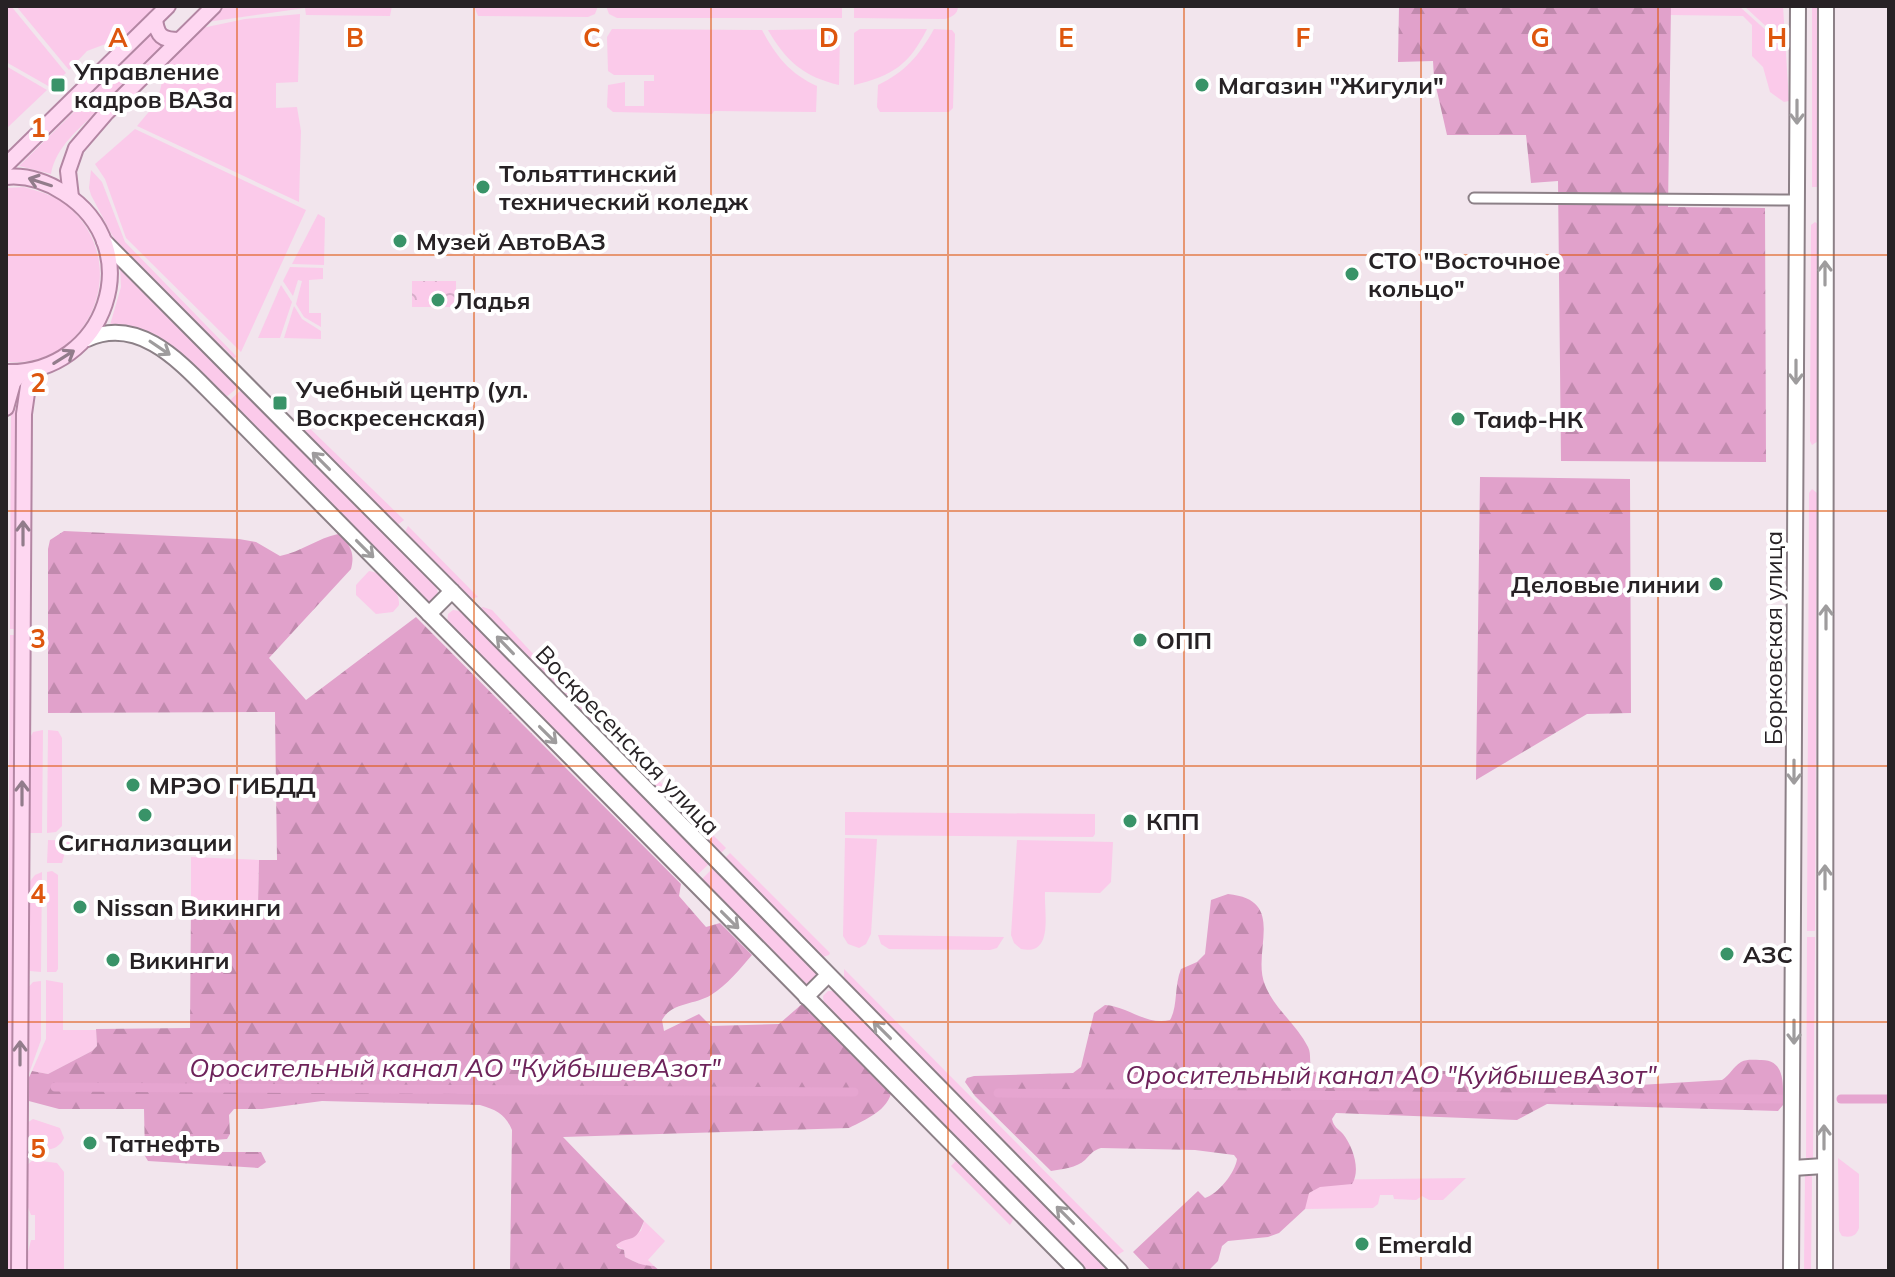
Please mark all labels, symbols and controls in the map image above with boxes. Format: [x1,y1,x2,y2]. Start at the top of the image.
text: A [108,21,128,54]
text: B [346,21,364,54]
text: C [583,21,601,54]
text: D [819,21,839,54]
text: E [1058,21,1074,54]
text: F [1296,21,1311,54]
text: G [1530,21,1550,54]
text: H [1767,21,1787,54]
place label: Управление кадров ВАЗа [73,56,233,114]
place label: Магазин "Жигули" [1218,70,1444,100]
marker: Управление кадров ВАЗа [49,76,67,94]
marker: Магазин "Жигули" [1193,76,1211,94]
one-way arrow [1789,98,1805,125]
text: 1 [30,111,46,144]
place label: Тольяттинский технический коледж [499,158,749,216]
one-way arrow [27,174,53,189]
marker: Тольяттинский технический коледж [474,178,492,196]
place label: Музей АвтоВАЗ [416,226,606,256]
marker: Музей АвтоВАЗ [391,232,409,250]
place label: СТО "Восточное кольцо" [1368,245,1561,303]
one-way arrow [1817,260,1833,287]
marker: СТО "Восточное кольцо" [1343,265,1361,283]
place label: Ладья [454,285,530,315]
marker: Ладья [429,291,447,309]
one-way arrow [148,340,171,356]
one-way arrow [52,348,74,365]
one-way arrow [1788,358,1804,385]
text: 2 [30,366,46,399]
place label: Учебный центр (ул. Воскресенская) [295,374,528,432]
marker: Учебный центр (ул. Воскресенская) [271,394,289,412]
place label: Таиф-НК [1474,404,1584,434]
marker: Таиф-НК [1449,410,1467,428]
one-way arrow [311,451,330,471]
one-way arrow [15,520,31,547]
street label: Борковская улица [1758,531,1788,745]
one-way arrow [356,539,375,559]
place label: Деловые линии [1511,569,1700,599]
marker: Деловые линии [1707,575,1725,593]
one-way arrow [1818,604,1834,631]
text: 3 [30,622,46,655]
place label: ОПП [1156,625,1212,655]
marker: ОПП [1131,631,1149,649]
one-way arrow [495,635,514,655]
street label: Воскресенская улица [530,639,726,841]
one-way arrow [538,725,558,744]
one-way arrow [1786,758,1802,785]
place label: МРЭО ГИБДД [149,770,316,800]
marker: МРЭО ГИБДД [124,776,142,794]
one-way arrow [14,780,29,807]
marker: Сигнализации [136,806,154,824]
place label: КПП [1146,806,1200,836]
marker: КПП [1121,812,1139,830]
place label: Сигнализации [58,827,232,857]
one-way arrow [1817,864,1833,891]
text: 4 [30,877,46,910]
place label: Nissan Викинги [96,892,281,922]
marker: Nissan Викинги [71,898,89,916]
one-way arrow [720,910,739,929]
place label: АЗС [1743,939,1793,969]
place label: Викинги [129,945,230,975]
marker: АЗС [1718,945,1736,963]
marker: Викинги [104,951,122,969]
one-way arrow [1786,1018,1802,1045]
one-way arrow [872,1021,892,1040]
one-way arrow [12,1040,28,1067]
water label: Оросительный канал АО "КуйбышевАзот" [189,1051,722,1084]
water label: Оросительный канал АО "КуйбышевАзот" [1125,1058,1658,1091]
one-way arrow [1816,1124,1832,1151]
place label: Татнефть [106,1128,220,1158]
text: 5 [30,1132,46,1165]
marker: Татнефть [81,1134,99,1152]
one-way arrow [1056,1206,1075,1225]
place label: Emerald [1378,1229,1472,1259]
marker: Emerald [1353,1235,1371,1253]

